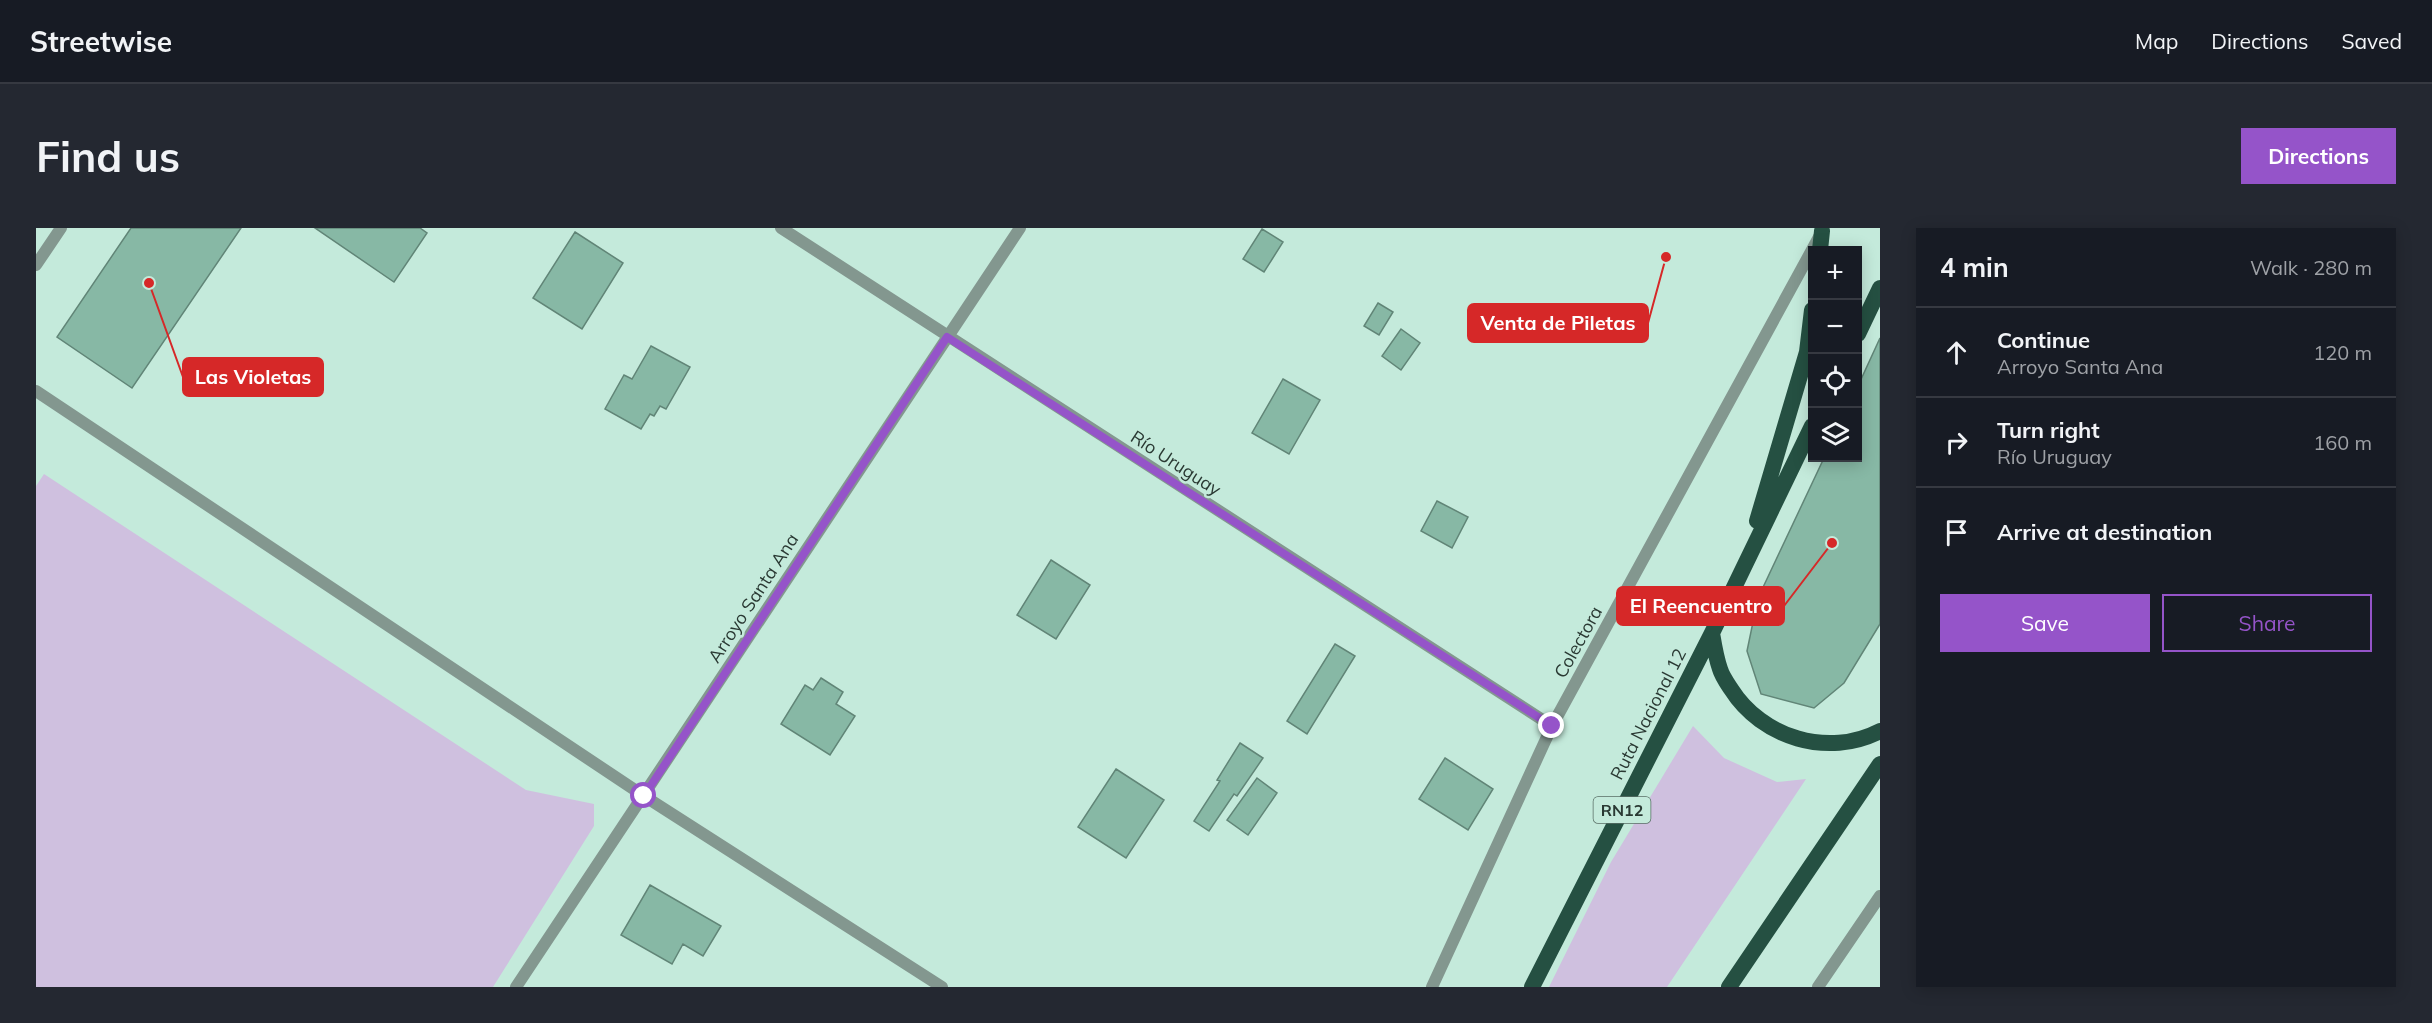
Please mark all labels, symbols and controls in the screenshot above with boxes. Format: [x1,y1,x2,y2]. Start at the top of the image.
text: Streetwise [30,24,172,59]
text: Map [2135,28,2178,54]
text: Directions [2211,28,2308,54]
text: Saved [2341,28,2402,54]
button: Directions [2241,128,2396,184]
text: Find us [36,130,180,183]
map controls [1808,246,1862,462]
button: + [1808,246,1862,300]
text: 4 min [1940,251,2009,284]
text: Walk · 280 m [2250,255,2372,280]
button: − [1808,300,1862,354]
callout: Venta de Piletas [1468,304,1648,342]
text: Venta de Piletas [1479,310,1636,335]
text: Continue [1997,326,2090,354]
icon: ahead [1940,336,1973,369]
text: 120 m [2313,340,2372,365]
button: locate [1808,354,1862,408]
text: Arroyo Santa Ana [1997,354,2163,379]
callout: Las Violetas [183,358,323,396]
text: Las Violetas [195,364,311,389]
button: layers [1808,408,1862,462]
text: Turn right [1997,416,2100,444]
street label: Río Uruguay [1126,425,1226,501]
icon: right [1940,426,1973,459]
text: 160 m [2313,430,2372,455]
text: Río Uruguay [1997,444,2112,469]
icon: arrive [1940,516,1973,549]
text: Arrive at destination [1997,518,2212,546]
street label: Arroyo Santa Ana [703,529,803,667]
callout: El Reencuentro [1617,587,1784,625]
text: El Reencuentro [1630,593,1772,618]
button: Save [1940,594,2150,652]
button: Share [2162,594,2372,652]
street label: Colectora [1549,602,1607,682]
street label: Ruta Nacional 12 [1605,644,1691,784]
route end [1538,712,1564,738]
route start [630,782,656,808]
road number: RN12 [1594,797,1650,823]

